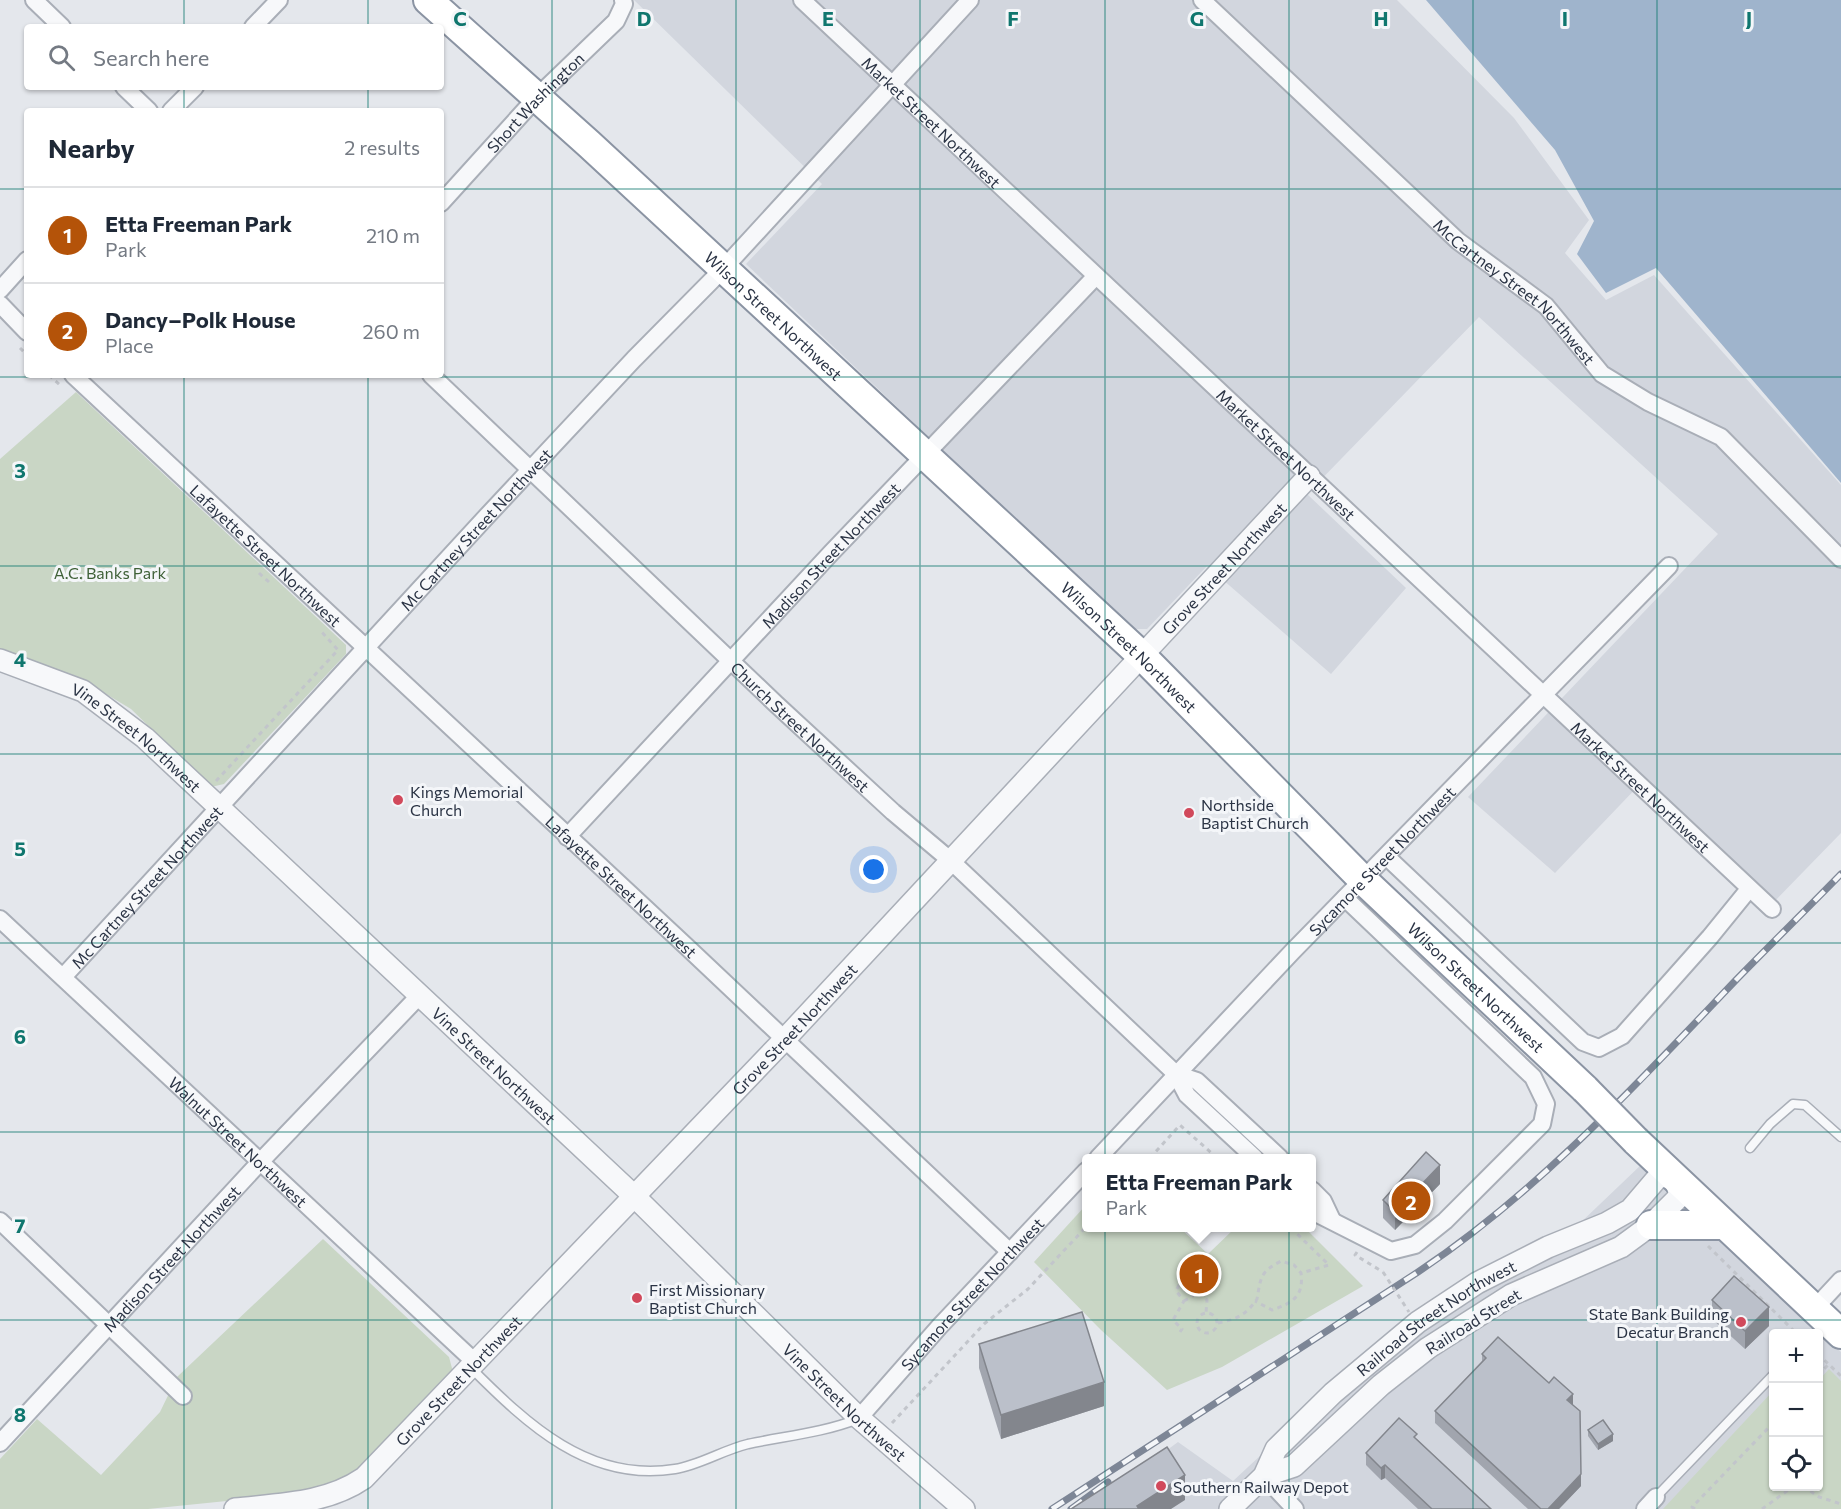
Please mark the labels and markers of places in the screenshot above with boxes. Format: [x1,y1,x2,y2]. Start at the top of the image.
place label: Kings Memorial Church [410,782,523,819]
marker: Kings Memorial Church [391,793,405,807]
place label: Northside Baptist Church [1201,795,1309,832]
marker: Northside Baptist Church [1182,806,1196,820]
pin: 2 [1392,1178,1430,1224]
pin: 1 [1180,1252,1218,1296]
place label: First Missionary Baptist Church [649,1280,765,1317]
marker: First Missionary Baptist Church [630,1291,644,1305]
place label: State Bank Building Decatur Branch [1589,1304,1729,1341]
marker: State Bank Building Decatur Branch [1734,1315,1748,1329]
place label: Southern Railway Depot [1173,1477,1349,1496]
marker: Southern Railway Depot [1154,1479,1168,1493]

